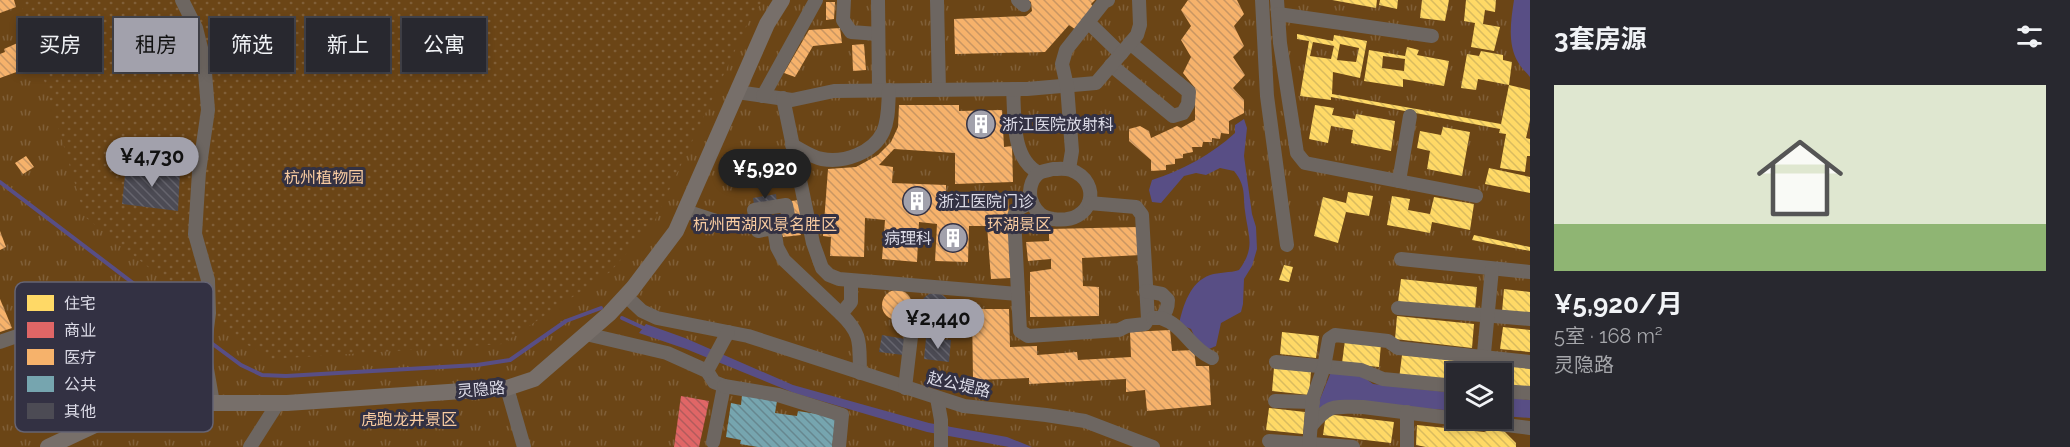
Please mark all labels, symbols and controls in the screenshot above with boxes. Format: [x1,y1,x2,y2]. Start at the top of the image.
chip: 买房 [18,18,102,72]
chip: 租房 [114,18,198,72]
chip: 筛选 [210,18,294,72]
chip: 新上 [306,18,390,72]
chip: 公寓 [402,18,486,72]
icon: filters [2013,20,2046,53]
text: 3套房源 [1554,24,1647,54]
building icon: 浙江医院放射科 [965,108,997,140]
place label: 浙江医院放射科 [1002,115,1114,134]
icon: home [1746,124,1854,232]
pin: ¥4,730 [103,137,201,188]
text: ¥4,730 [120,144,184,168]
pin: ¥5,920 [716,149,814,200]
text: ¥5,920 [732,156,798,180]
park label: 杭州植物园 [284,168,364,187]
building icon: 浙江医院门诊 [901,185,933,217]
place label: 浙江医院门诊 [938,192,1034,211]
park label: 杭州西湖风景名胜区 [693,215,837,234]
park label: 环湖景区 [987,215,1051,234]
building icon: 病理科 [937,222,969,254]
place label: 病理科 [884,229,932,248]
legend [15,282,213,432]
text: ¥5,920/月 [1554,289,1683,319]
text: 住宅 [64,294,96,313]
pin: ¥2,440 [889,299,987,350]
text: ¥2,440 [905,306,971,330]
text: 商业 [64,321,96,340]
text: 5室 · 168 m² [1554,324,1663,348]
text: 医疗 [64,348,96,367]
text: 灵隐路 [1554,353,1614,377]
map controls [1446,363,1512,429]
button: layers [1446,363,1512,429]
street label: 赵公堤路 [926,368,992,401]
text: 公共 [64,375,96,394]
street label: 灵隐路 [456,378,506,401]
text: 其他 [64,402,96,421]
park label: 虎跑龙井景区 [361,410,457,429]

